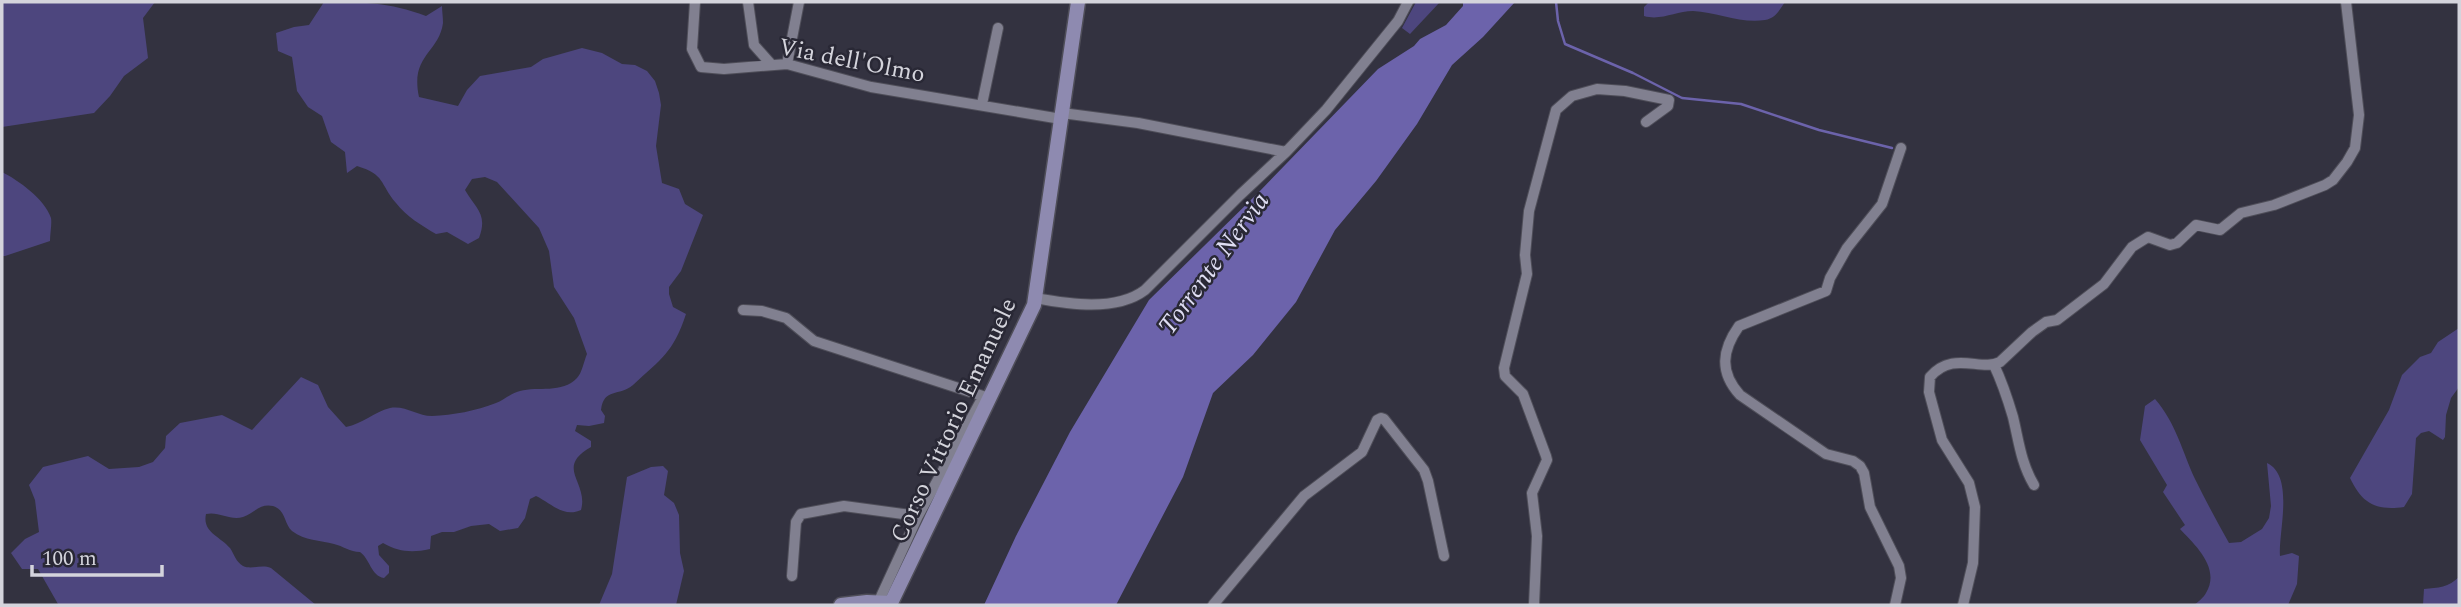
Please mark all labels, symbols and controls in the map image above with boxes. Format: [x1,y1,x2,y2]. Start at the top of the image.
street label: Via dell'Olmo [776,29,928,93]
water label: Torrente Nervia [1148,184,1280,344]
street label: Corso Vittorio Emanuele [881,292,1026,549]
scale bar [32,534,161,578]
text: 100 m [42,543,97,575]

